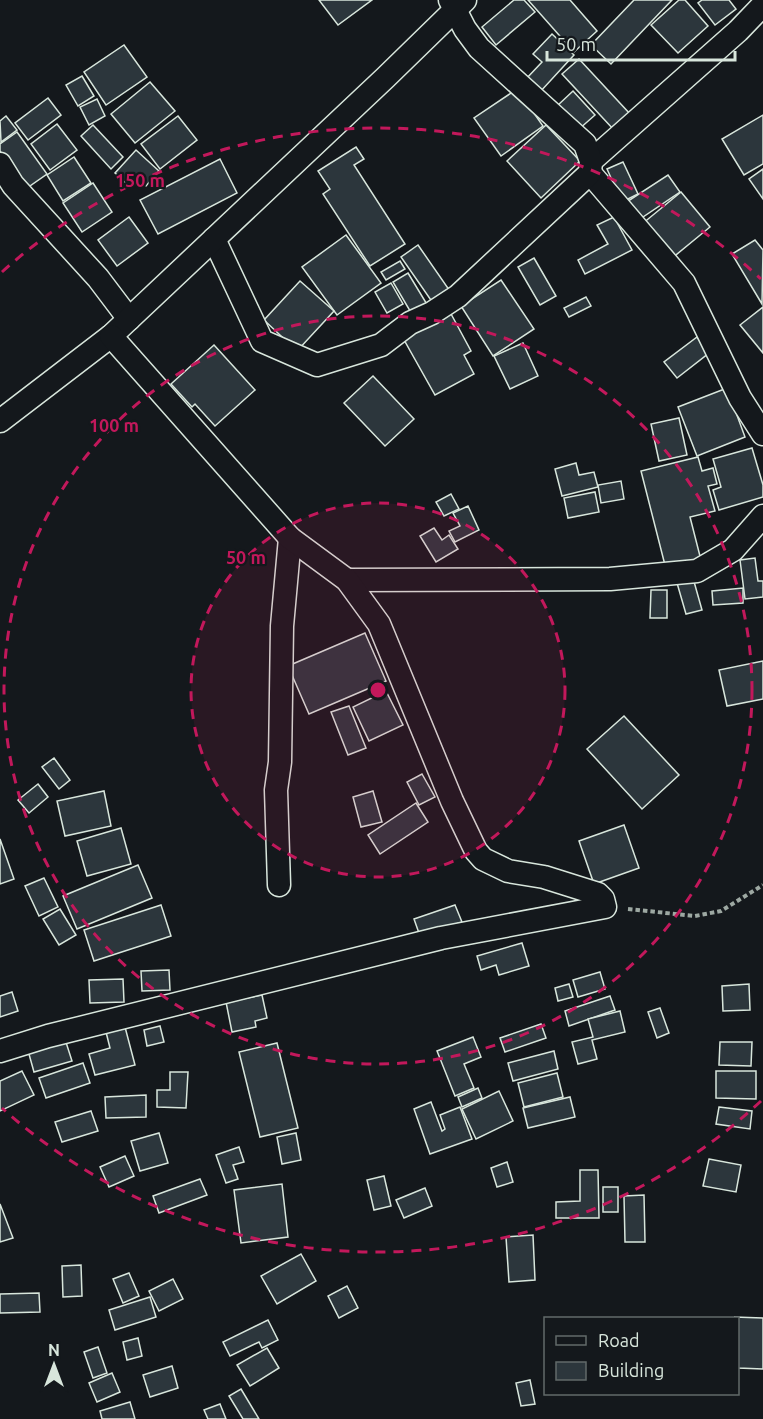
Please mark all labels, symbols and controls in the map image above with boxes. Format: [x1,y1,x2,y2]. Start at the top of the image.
scale bar [547,24,734,62]
text: 50 m [556,34,596,54]
text: 150 m [115,170,165,190]
text: 100 m [89,415,139,435]
text: 50 m [226,547,266,567]
centre of rings [368,680,388,700]
legend [544,1317,739,1395]
text: Road [598,1330,640,1350]
north arrow [24,1335,84,1395]
text: N [48,1341,60,1359]
text: Building [598,1360,664,1380]

